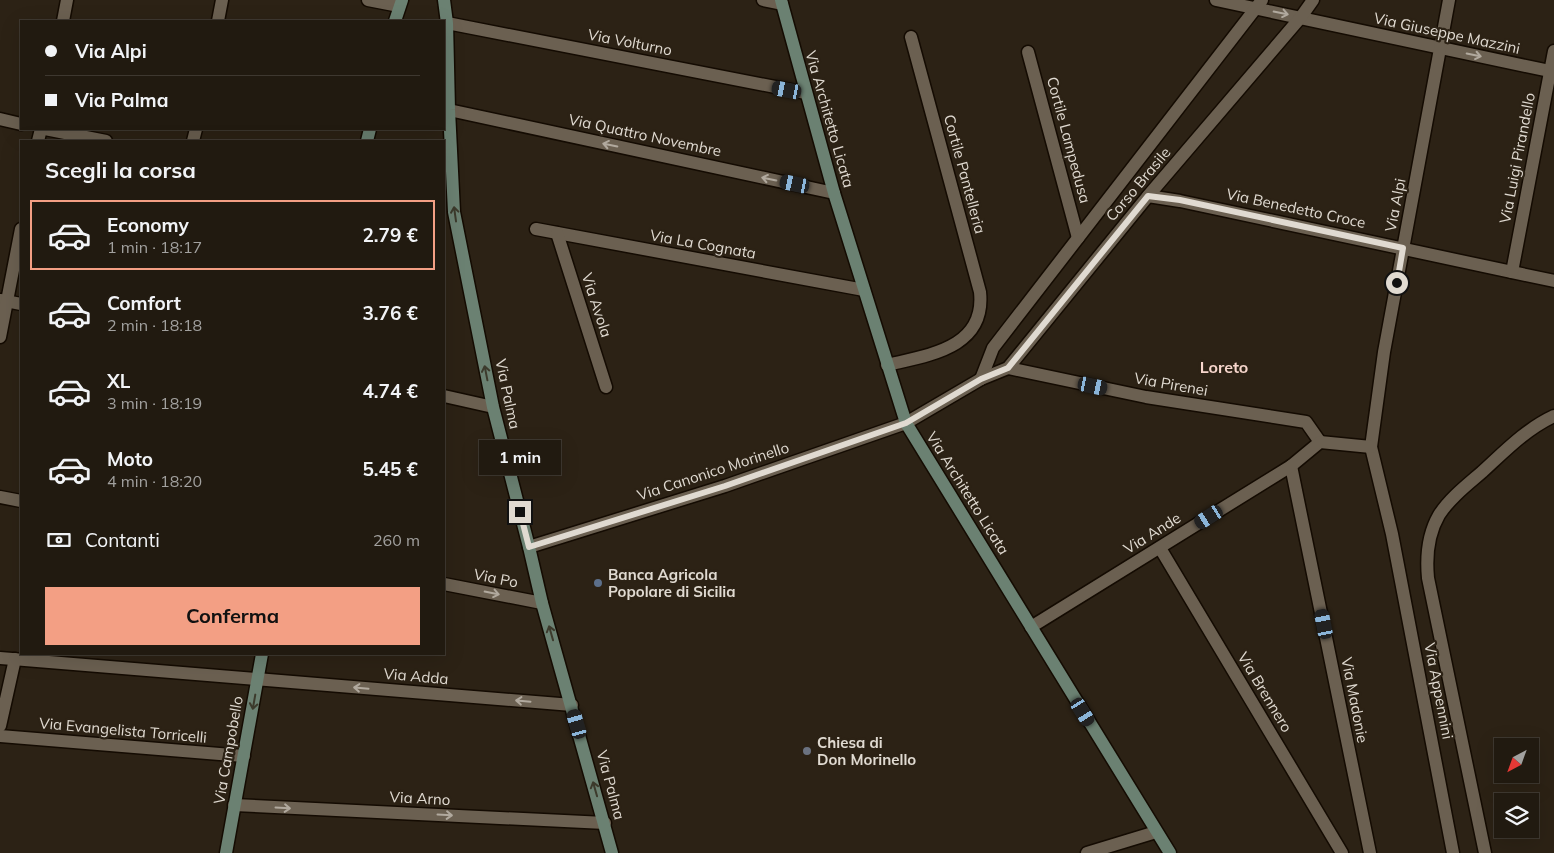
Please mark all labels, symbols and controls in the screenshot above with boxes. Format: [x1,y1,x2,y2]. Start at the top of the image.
street label: Via Giuseppe Mazzini [1372,8,1522,58]
one-way arrow [1273,9,1289,19]
street label: Via Volturno [586,25,674,59]
text: Via Alpi [75,39,147,63]
street label: Via Architetto Licata [801,48,859,190]
one-way arrow [1466,51,1482,60]
street label: Cortile Lampedusa [1043,75,1095,205]
car [770,80,803,100]
text: Via Palma [75,88,168,112]
street label: Via Luigi Pirandello [1495,91,1539,225]
street label: Via Quattro Novembre [567,110,723,160]
street label: Cortile Pantelleria [940,112,990,236]
one-way arrow [603,139,619,149]
street label: Corso Brasile [1102,143,1174,225]
text: Scegli la corsa [45,156,196,184]
one-way arrow [761,174,777,183]
car [778,174,811,194]
street label: Via Alpi [1381,177,1409,233]
street label: Via Benedetto Croce [1225,184,1367,232]
one-way arrow [450,206,460,222]
icon: car [47,213,92,258]
text: Economy [107,213,189,237]
text: 2.79 € [362,223,418,247]
street label: Via La Cognata [648,225,758,263]
text: 1 min · 18:17 [107,237,202,257]
street label: Via Avola [578,270,616,340]
route start [1386,272,1408,294]
icon: car [47,291,92,336]
text: Comfort [107,291,181,315]
text: 3.76 € [362,301,418,325]
text: 2 min · 18:18 [107,315,202,335]
street label: Via Palma [491,357,525,431]
district label: Loreto [1200,357,1248,377]
one-way arrow [481,366,490,382]
street label: Via Pirenei [1133,368,1209,400]
icon: car [47,369,92,414]
text: XL [107,369,130,393]
car [1076,376,1109,396]
text: 4.74 € [362,379,418,403]
text: 3 min · 18:19 [107,393,202,413]
street label: Via Architetto Licata [922,428,1014,558]
street label: Via Canonico Morinello [635,437,791,505]
callout: 1 min [479,440,561,474]
icon: car [47,447,92,492]
text: Moto [107,447,153,471]
text: 1 min [499,447,541,467]
text: 5.45 € [362,457,418,481]
text: 4 min · 18:20 [107,471,202,491]
route end [509,501,531,523]
car [1192,503,1225,531]
street label: Via Ande [1120,508,1184,558]
icon: cash [45,526,73,554]
text: Contanti [85,528,160,552]
text: 260 m [373,530,420,550]
street label: Via Po [472,564,520,592]
place label: Banca Agricola Popolare di Sicilia [608,565,736,601]
marker: Banca Agricola Popolare di Sicilia [592,577,604,589]
button: Conferma [45,587,420,645]
one-way arrow [483,589,499,599]
car [1313,608,1334,640]
one-way arrow [545,625,555,641]
street label: Via Appennini [1420,641,1458,741]
street label: Via Brennero [1234,648,1296,736]
street label: Via Madonie [1337,656,1373,744]
street label: Via Adda [383,664,449,688]
one-way arrow [353,683,369,692]
one-way arrow [248,693,258,709]
street label: Via Campobello [209,694,247,806]
car [1068,695,1097,729]
one-way arrow [515,696,531,706]
car [565,708,588,740]
street label: Via Evangelista Torricelli [38,713,208,747]
place label: Chiesa di Don Morinello [817,733,916,769]
north arrow [1494,738,1539,782]
map controls [1494,738,1539,838]
marker: Chiesa di Don Morinello [801,745,813,757]
street label: Via Palma [593,748,629,822]
one-way arrow [590,781,600,797]
street label: Via Arno [389,787,451,809]
button: layers [1494,793,1539,838]
one-way arrow [275,803,291,812]
one-way arrow [437,811,453,820]

